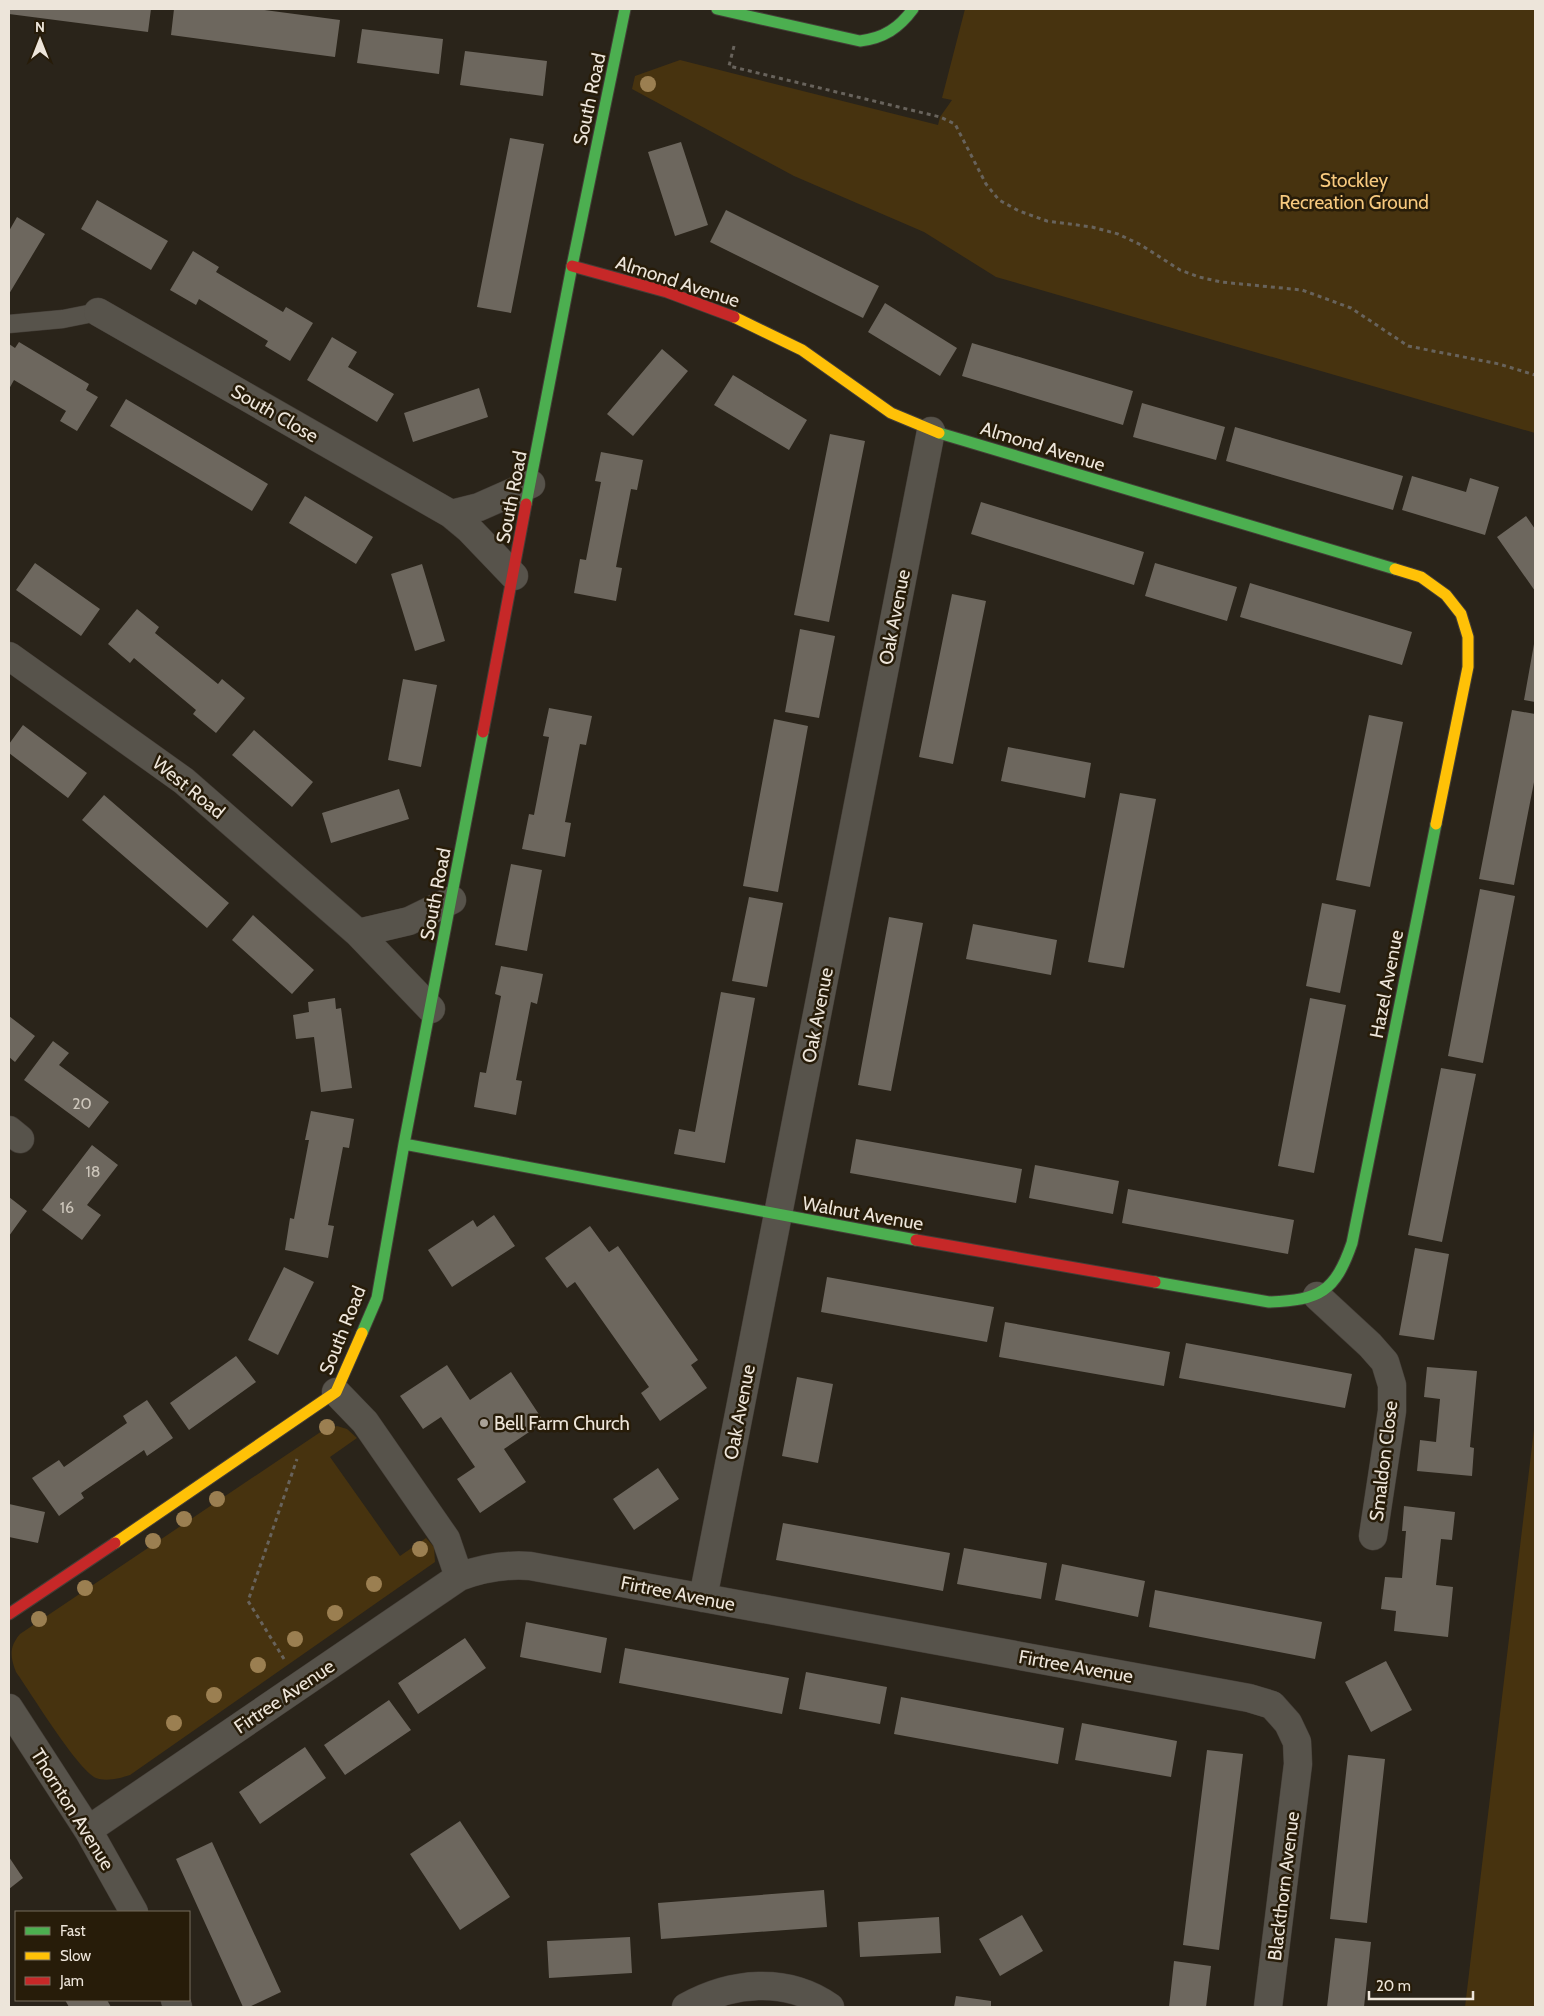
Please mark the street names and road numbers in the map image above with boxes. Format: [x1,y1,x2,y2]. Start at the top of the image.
street label: South Road [568,51,610,147]
street label: Almond Avenue [613,251,743,312]
street label: South Close [227,379,323,448]
street label: Almond Avenue [978,417,1108,476]
street label: South Road [491,449,532,545]
street label: Oak Avenue [874,567,915,667]
street label: West Road [148,751,230,824]
street label: South Road [415,846,456,942]
street label: Hazel Avenue [1365,928,1408,1040]
street label: Oak Avenue [797,965,838,1065]
street label: Walnut Avenue [801,1192,925,1235]
street label: South Road [314,1282,371,1378]
street label: Oak Avenue [719,1362,760,1462]
street label: Smaldon Close [1365,1399,1402,1523]
street label: Firtree Avenue [619,1571,737,1616]
street label: Firtree Avenue [1017,1645,1135,1688]
street label: Firtree Avenue [230,1654,339,1738]
street label: Thornton Avenue [26,1744,119,1875]
street label: Blackthorn Avenue [1263,1810,1304,1962]

